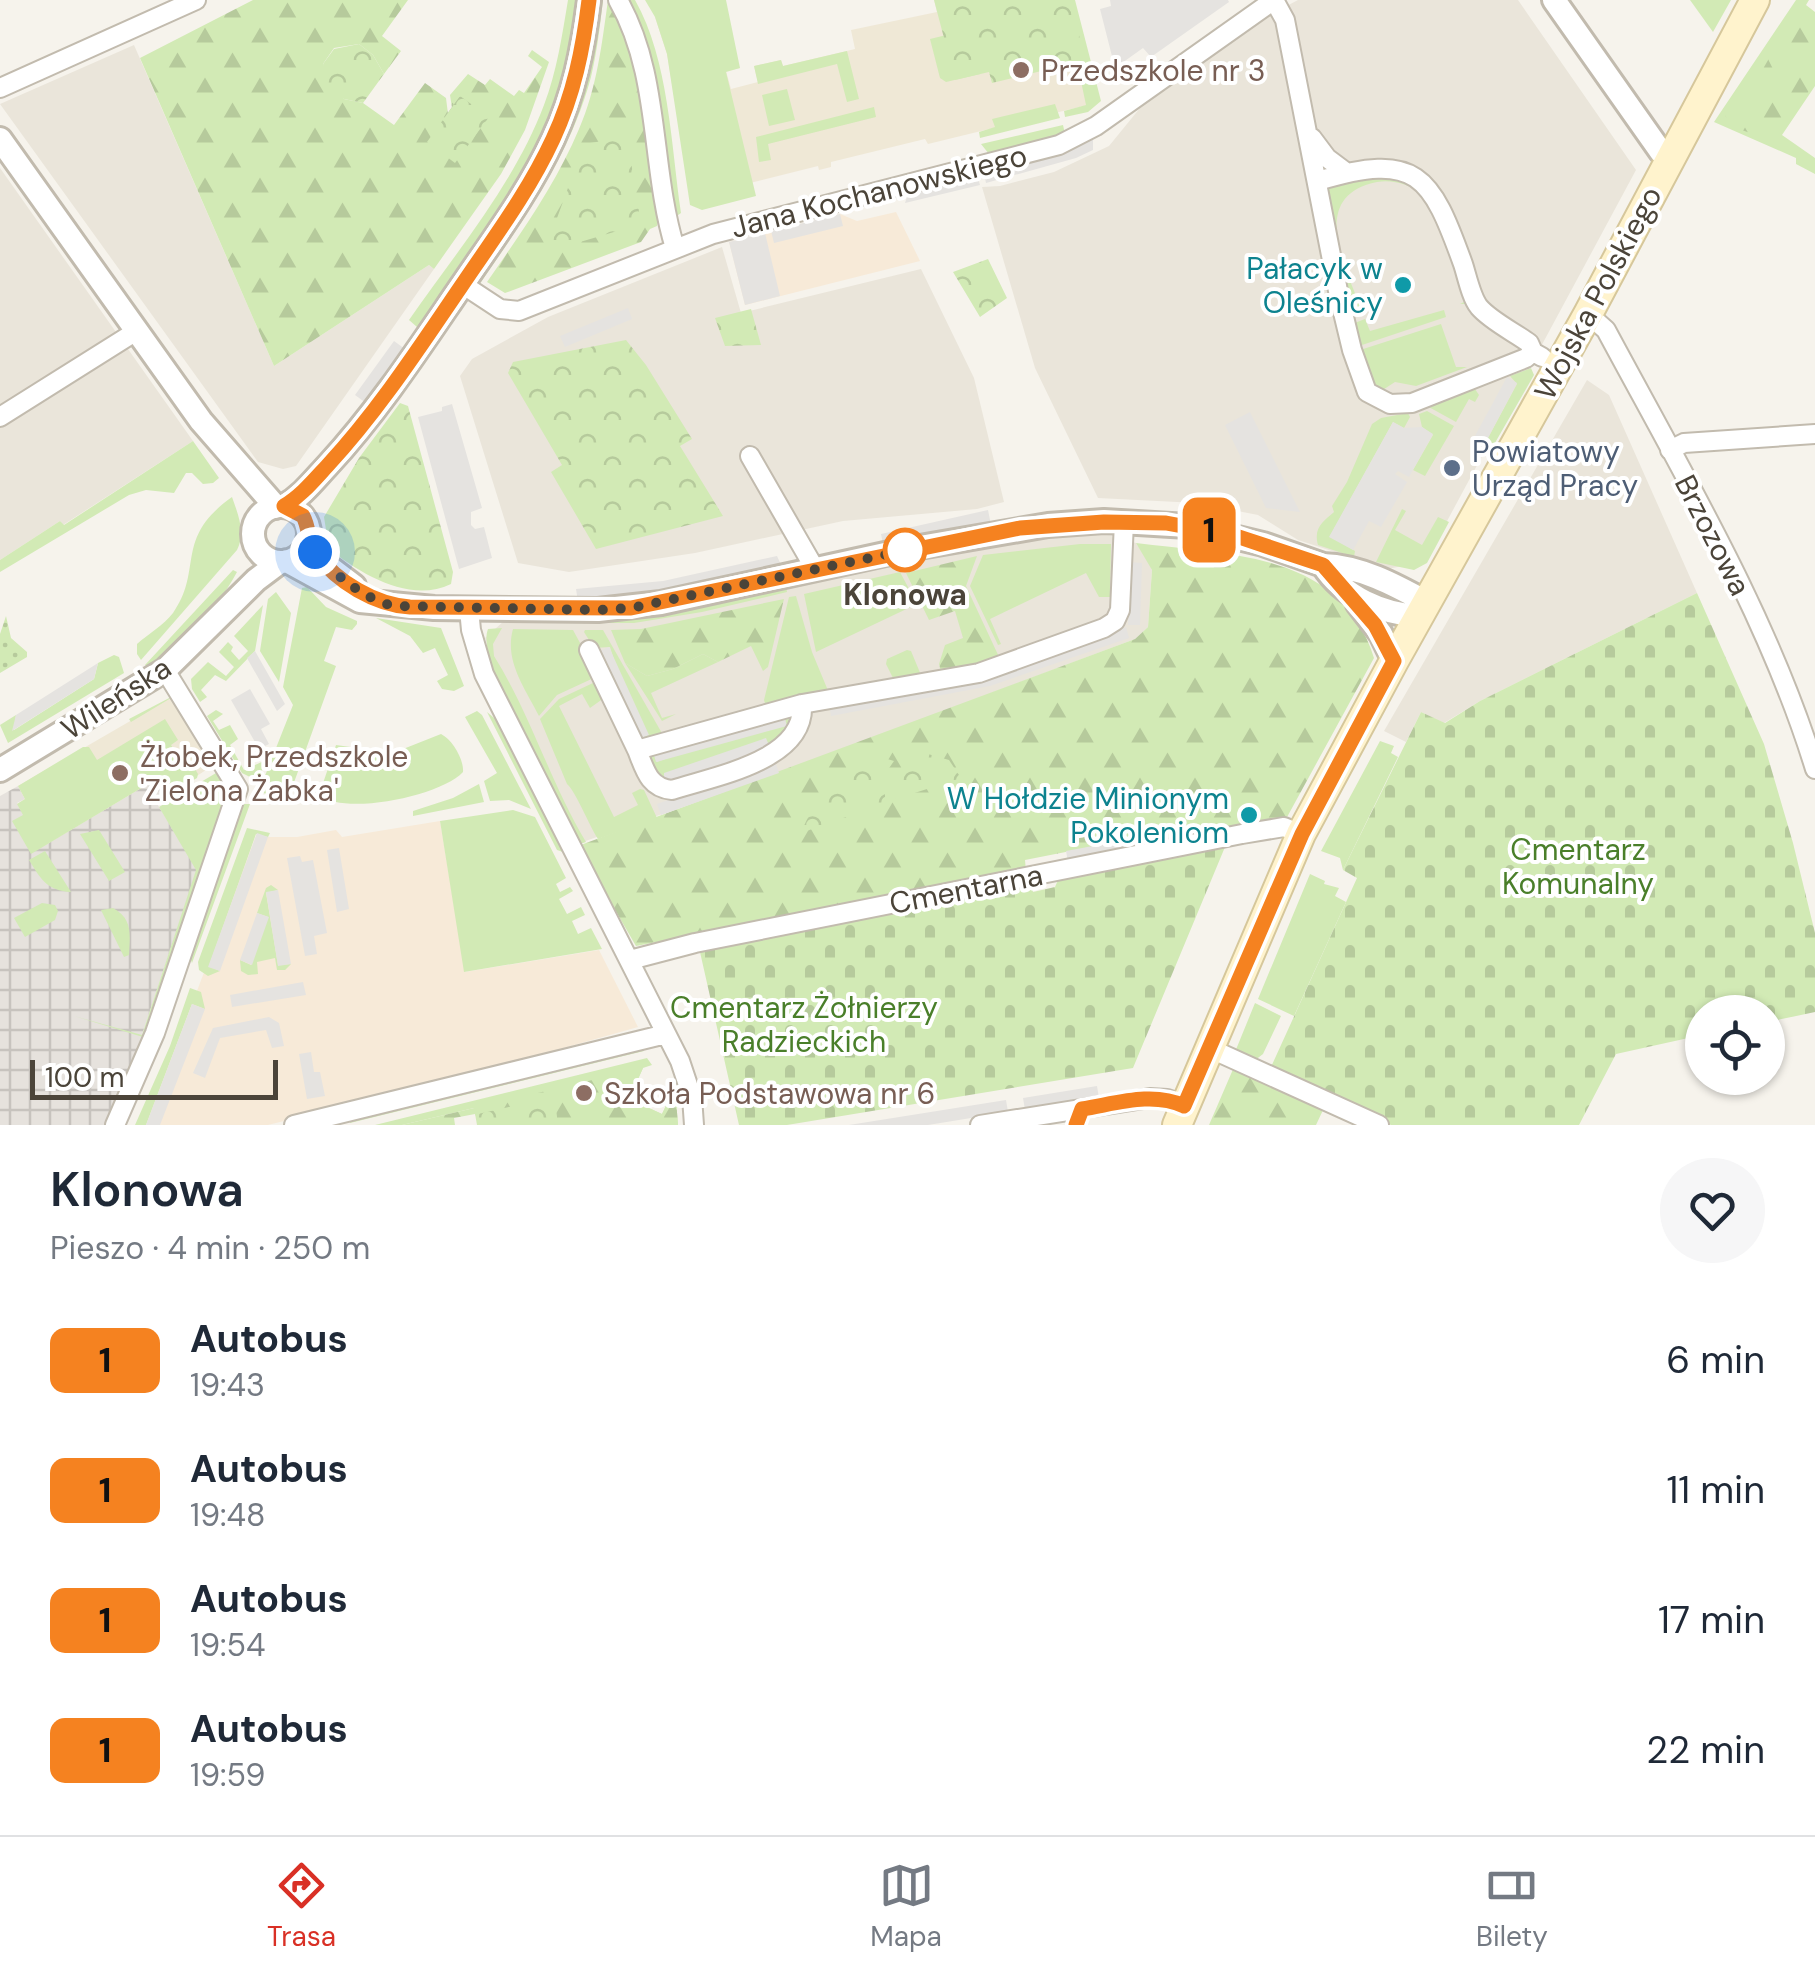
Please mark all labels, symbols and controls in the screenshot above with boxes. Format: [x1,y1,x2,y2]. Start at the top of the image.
place label: Przedszkole nr 3 [1041,51,1265,90]
marker: Przedszkole nr 3 [1010,59,1032,81]
street label: Jana Kochanowskiego [727,135,1031,247]
street label: Wojska Polskiego [1525,180,1671,406]
place label: Pałacyk w Oleśnicy [1246,249,1383,322]
marker: Pałacyk w Oleśnicy [1392,274,1414,296]
place label: Powiatowy Urząd Pracy [1472,432,1639,505]
marker: Powiatowy Urząd Pracy [1441,457,1463,479]
street label: Brzozowa [1666,468,1760,602]
line badge: 1 [1176,498,1242,562]
text: 1 [1203,507,1215,553]
your location [290,527,340,577]
marker: Klonowa [884,529,926,571]
place label: Klonowa [843,575,967,614]
street label: Wileńska [54,648,178,748]
place label: Żłobek, Przedszkole 'Zielona Żabka' [140,737,408,810]
marker: Żłobek, Przedszkole 'Zielona Żabka' [109,762,131,784]
place label: W Hołdzie Minionym Pokoleniom [947,779,1229,852]
marker: W Hołdzie Minionym Pokoleniom [1238,804,1260,826]
park label: Cmentarz Komunalny [1502,830,1654,903]
street label: Cmentarna [886,855,1046,923]
park label: Cmentarz Żołnierzy Radzieckich [670,988,938,1061]
map controls [1685,995,1785,1095]
button: locate [1685,995,1785,1095]
scale bar [30,1055,278,1100]
text: 100 m [45,1059,124,1096]
place label: Szkoła Podstawowa nr 6 [604,1074,935,1113]
marker: Szkoła Podstawowa nr 6 [573,1082,595,1104]
text: Klonowa [50,1158,244,1221]
button: heart [1660,1158,1765,1263]
text: Pieszo · 4 min · 250 m [50,1227,370,1269]
text: Autobus [190,1314,348,1364]
text: 6 min [1666,1335,1765,1385]
text: 1 [99,1337,111,1383]
text: 19:43 [190,1364,265,1406]
text: Autobus [190,1444,348,1494]
text: 11 min [1666,1465,1765,1515]
text: 1 [99,1467,111,1513]
text: 19:48 [190,1494,265,1536]
text: Autobus [190,1574,348,1624]
text: 17 min [1658,1595,1765,1645]
text: 1 [99,1597,111,1643]
text: 19:54 [190,1624,266,1666]
text: Autobus [190,1704,348,1754]
text: 22 min [1646,1725,1765,1775]
text: 1 [99,1727,111,1773]
text: 19:59 [190,1754,265,1796]
tab: Trasa [267,1858,336,1955]
tab: Mapa [870,1858,942,1955]
tab: Bilety [1476,1858,1548,1955]

